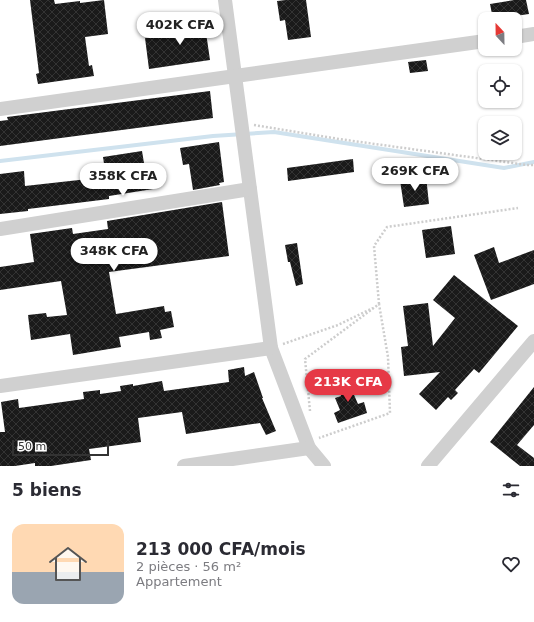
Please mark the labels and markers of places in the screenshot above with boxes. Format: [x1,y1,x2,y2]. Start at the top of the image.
pin: 402K CFA [139,12,221,46]
pin: 269K CFA [374,158,456,192]
pin: 358K CFA [82,163,164,197]
pin: 348K CFA [73,238,155,272]
pin: 213K CFA [307,369,389,403]

